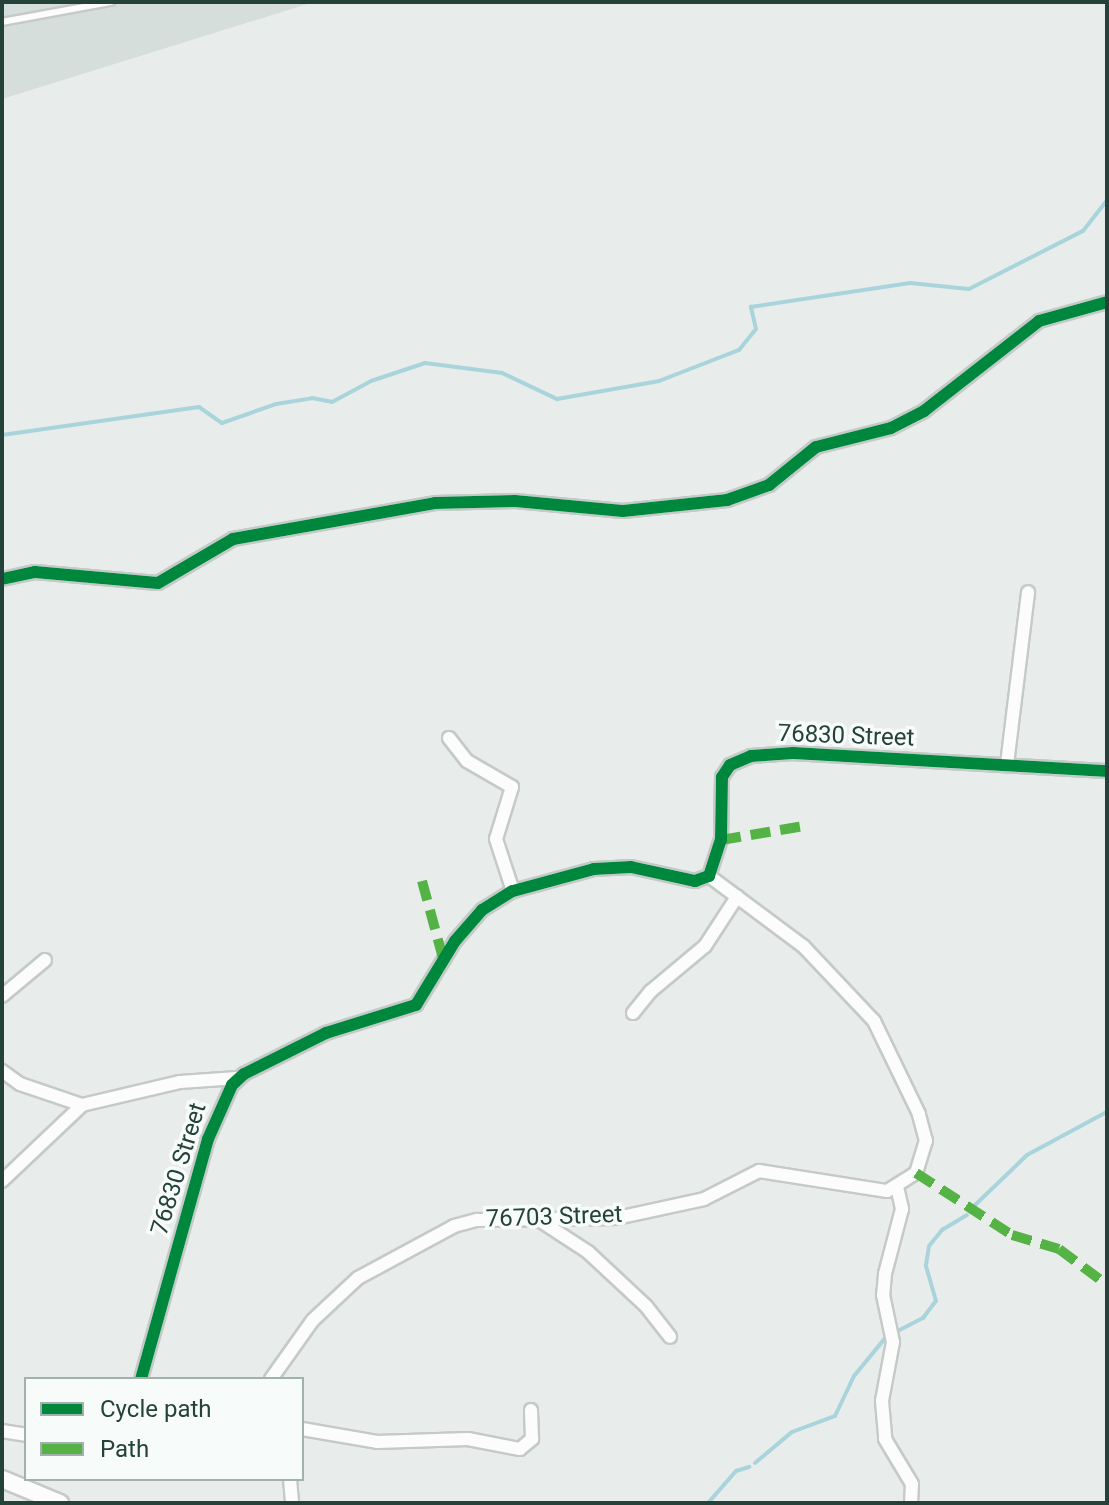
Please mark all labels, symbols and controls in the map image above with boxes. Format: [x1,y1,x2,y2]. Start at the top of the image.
street label: 76830 Street [777,719,915,753]
street label: 76830 Street [145,1099,213,1239]
street label: 76703 Street [485,1200,623,1234]
legend [24,1377,304,1481]
text: Cycle path [100,1395,212,1423]
text: Path [100,1435,149,1463]

